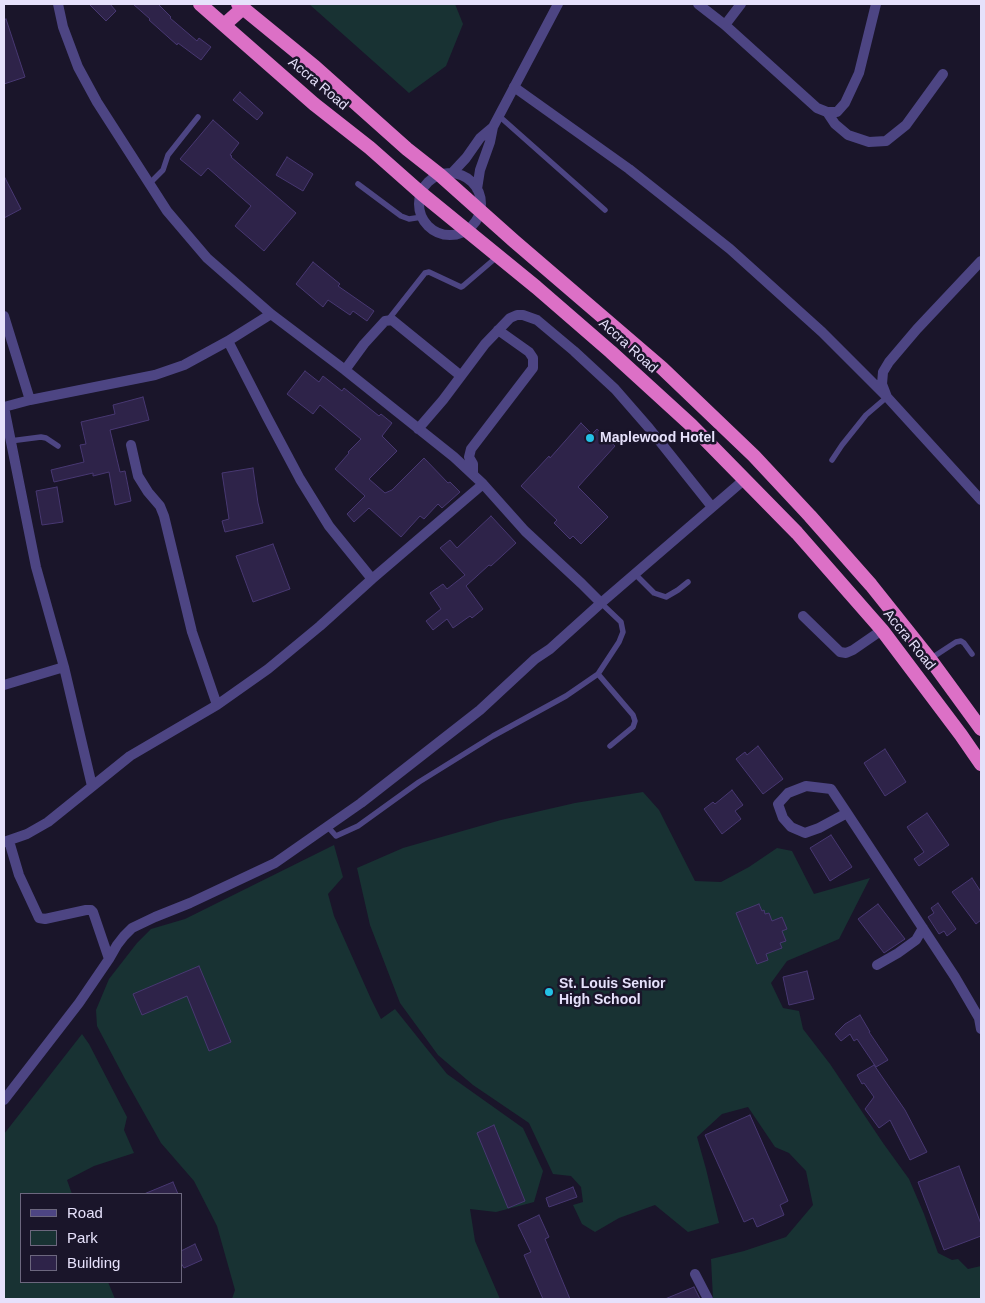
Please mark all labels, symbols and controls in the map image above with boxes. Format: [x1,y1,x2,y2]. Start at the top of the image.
street label: Accra Road [285,54,351,114]
street label: Accra Road [595,315,661,377]
place label: Maplewood Hotel [600,430,715,446]
marker: Maplewood Hotel [584,432,596,444]
street label: Accra Road [879,606,939,674]
place label: St. Louis Senior High School [559,976,666,1009]
marker: St. Louis Senior High School [543,986,555,998]
legend [20,1193,182,1283]
text: Road [67,1204,103,1221]
text: Park [67,1229,98,1246]
text: Building [67,1254,120,1271]

